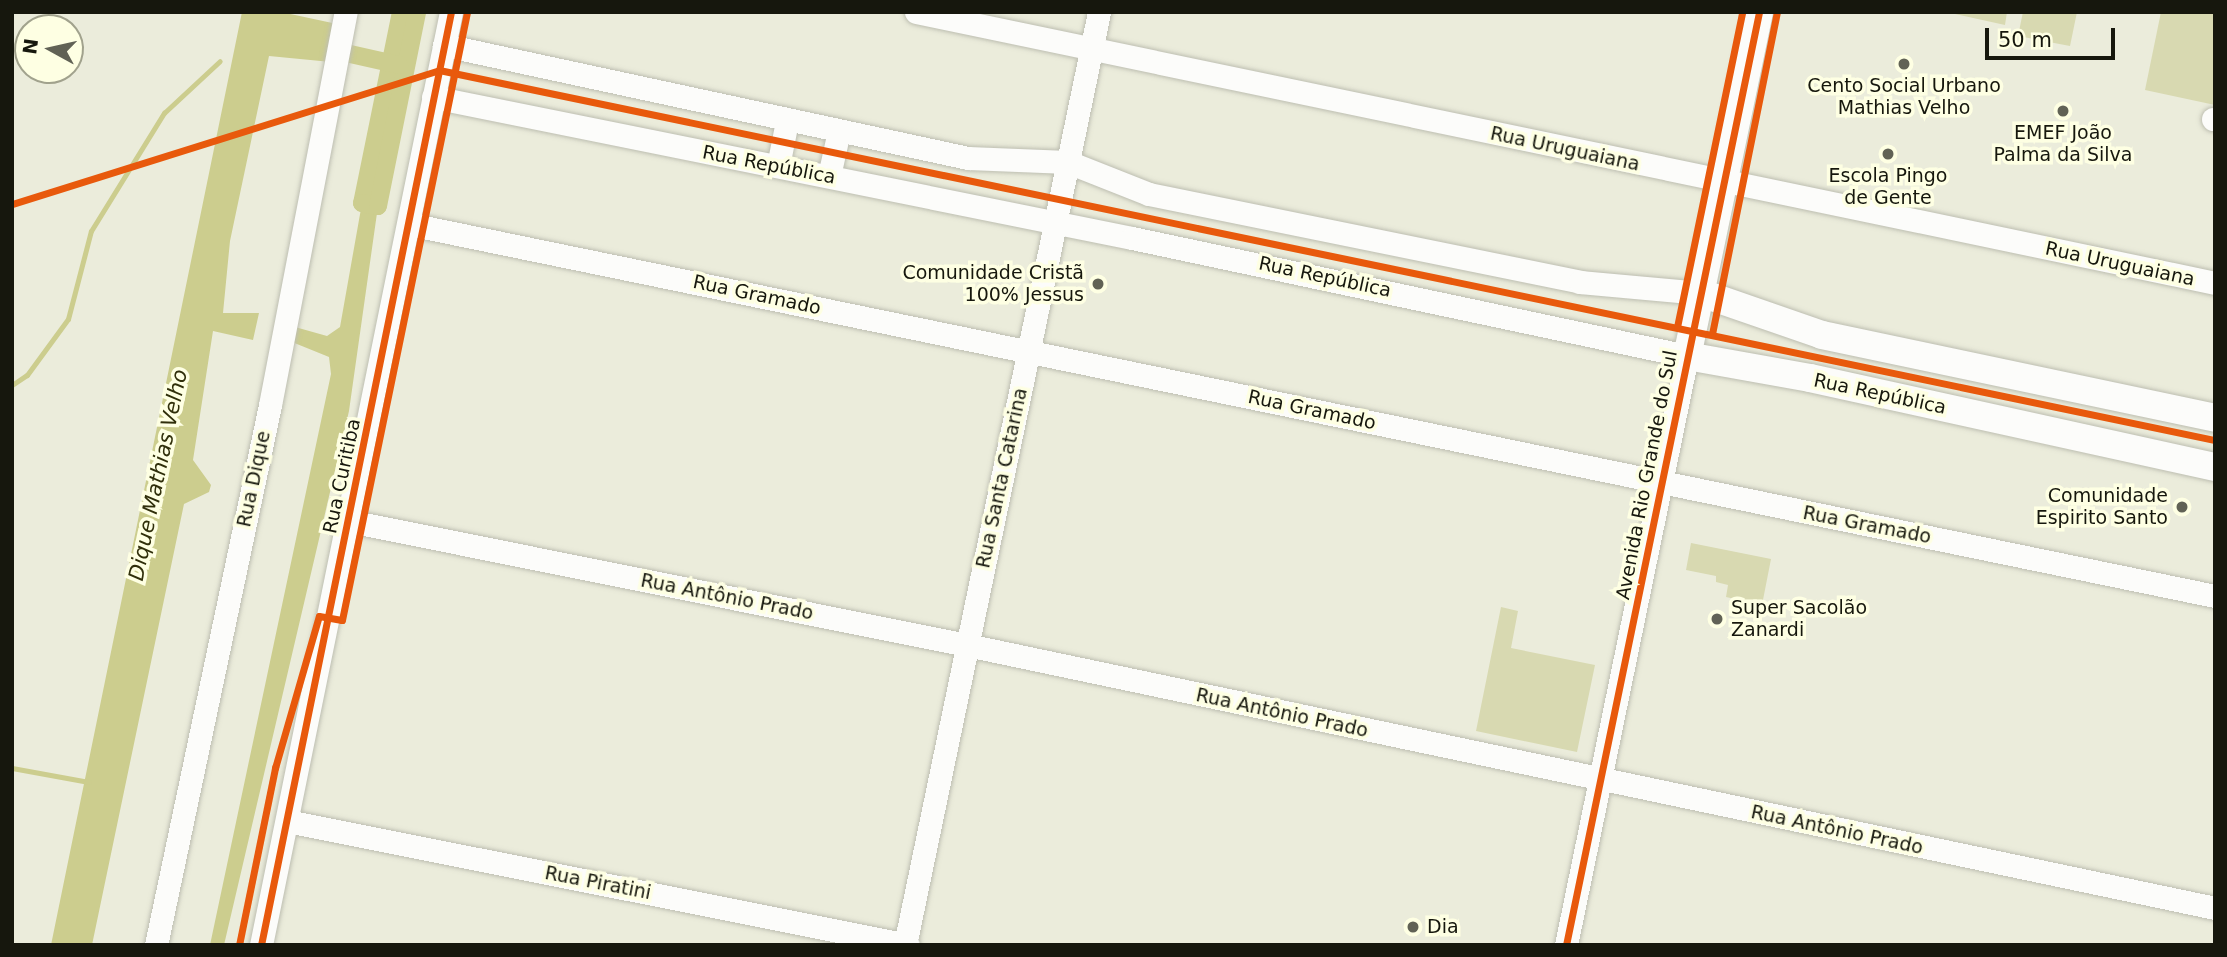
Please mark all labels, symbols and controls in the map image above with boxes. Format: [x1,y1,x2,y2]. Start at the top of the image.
north arrow [14,14,84,84]
scale bar [1989,14,2118,58]
text: 50 m [1998,28,2052,52]
text: N [18,37,42,56]
marker: Cento Social Urbano Mathias Velho [1896,56,1912,72]
place label: Cento Social Urbano Mathias Velho [1807,75,2001,119]
marker: EMEF João Palma da Silva [2055,103,2071,119]
street label: Rua Uruguaiana [1488,122,1642,176]
place label: EMEF João Palma da Silva [1994,122,2132,166]
street label: Rua República [701,141,837,189]
marker: Escola Pingo de Gente [1880,146,1896,162]
place label: Escola Pingo de Gente [1829,165,1947,209]
street label: Rua Uruguaiana [2043,237,2197,291]
street label: Rua República [1257,252,1393,302]
place label: Comunidade Cristã 100% Jessus [902,262,1084,306]
street label: Rua Gramado [691,270,823,320]
marker: Comunidade Cristã 100% Jessus [1090,276,1106,292]
street label: Avenida Rio Grande do Sul [1612,349,1682,601]
water label: Dique Mathias Velho [123,367,193,583]
street label: Rua República [1812,369,1948,419]
street label: Rua Gramado [1246,385,1378,435]
street label: Rua Santa Catarina [972,386,1032,570]
street label: Rua Curitiba [319,416,365,536]
street label: Rua Dique [233,429,275,529]
place label: Comunidade Espirito Santo [2036,485,2168,529]
marker: Comunidade Espirito Santo [2174,499,2190,515]
street label: Rua Gramado [1801,501,1933,549]
street label: Rua Antônio Prado [639,569,815,625]
place label: Super Sacolão Zanardi [1731,597,1867,641]
marker: Super Sacolão Zanardi [1709,611,1725,627]
street label: Rua Antônio Prado [1194,684,1370,742]
street label: Rua Antônio Prado [1749,801,1925,859]
street label: Rua Piratini [543,862,653,904]
place label: Dia [1427,916,1459,938]
marker: Dia [1405,919,1421,935]

